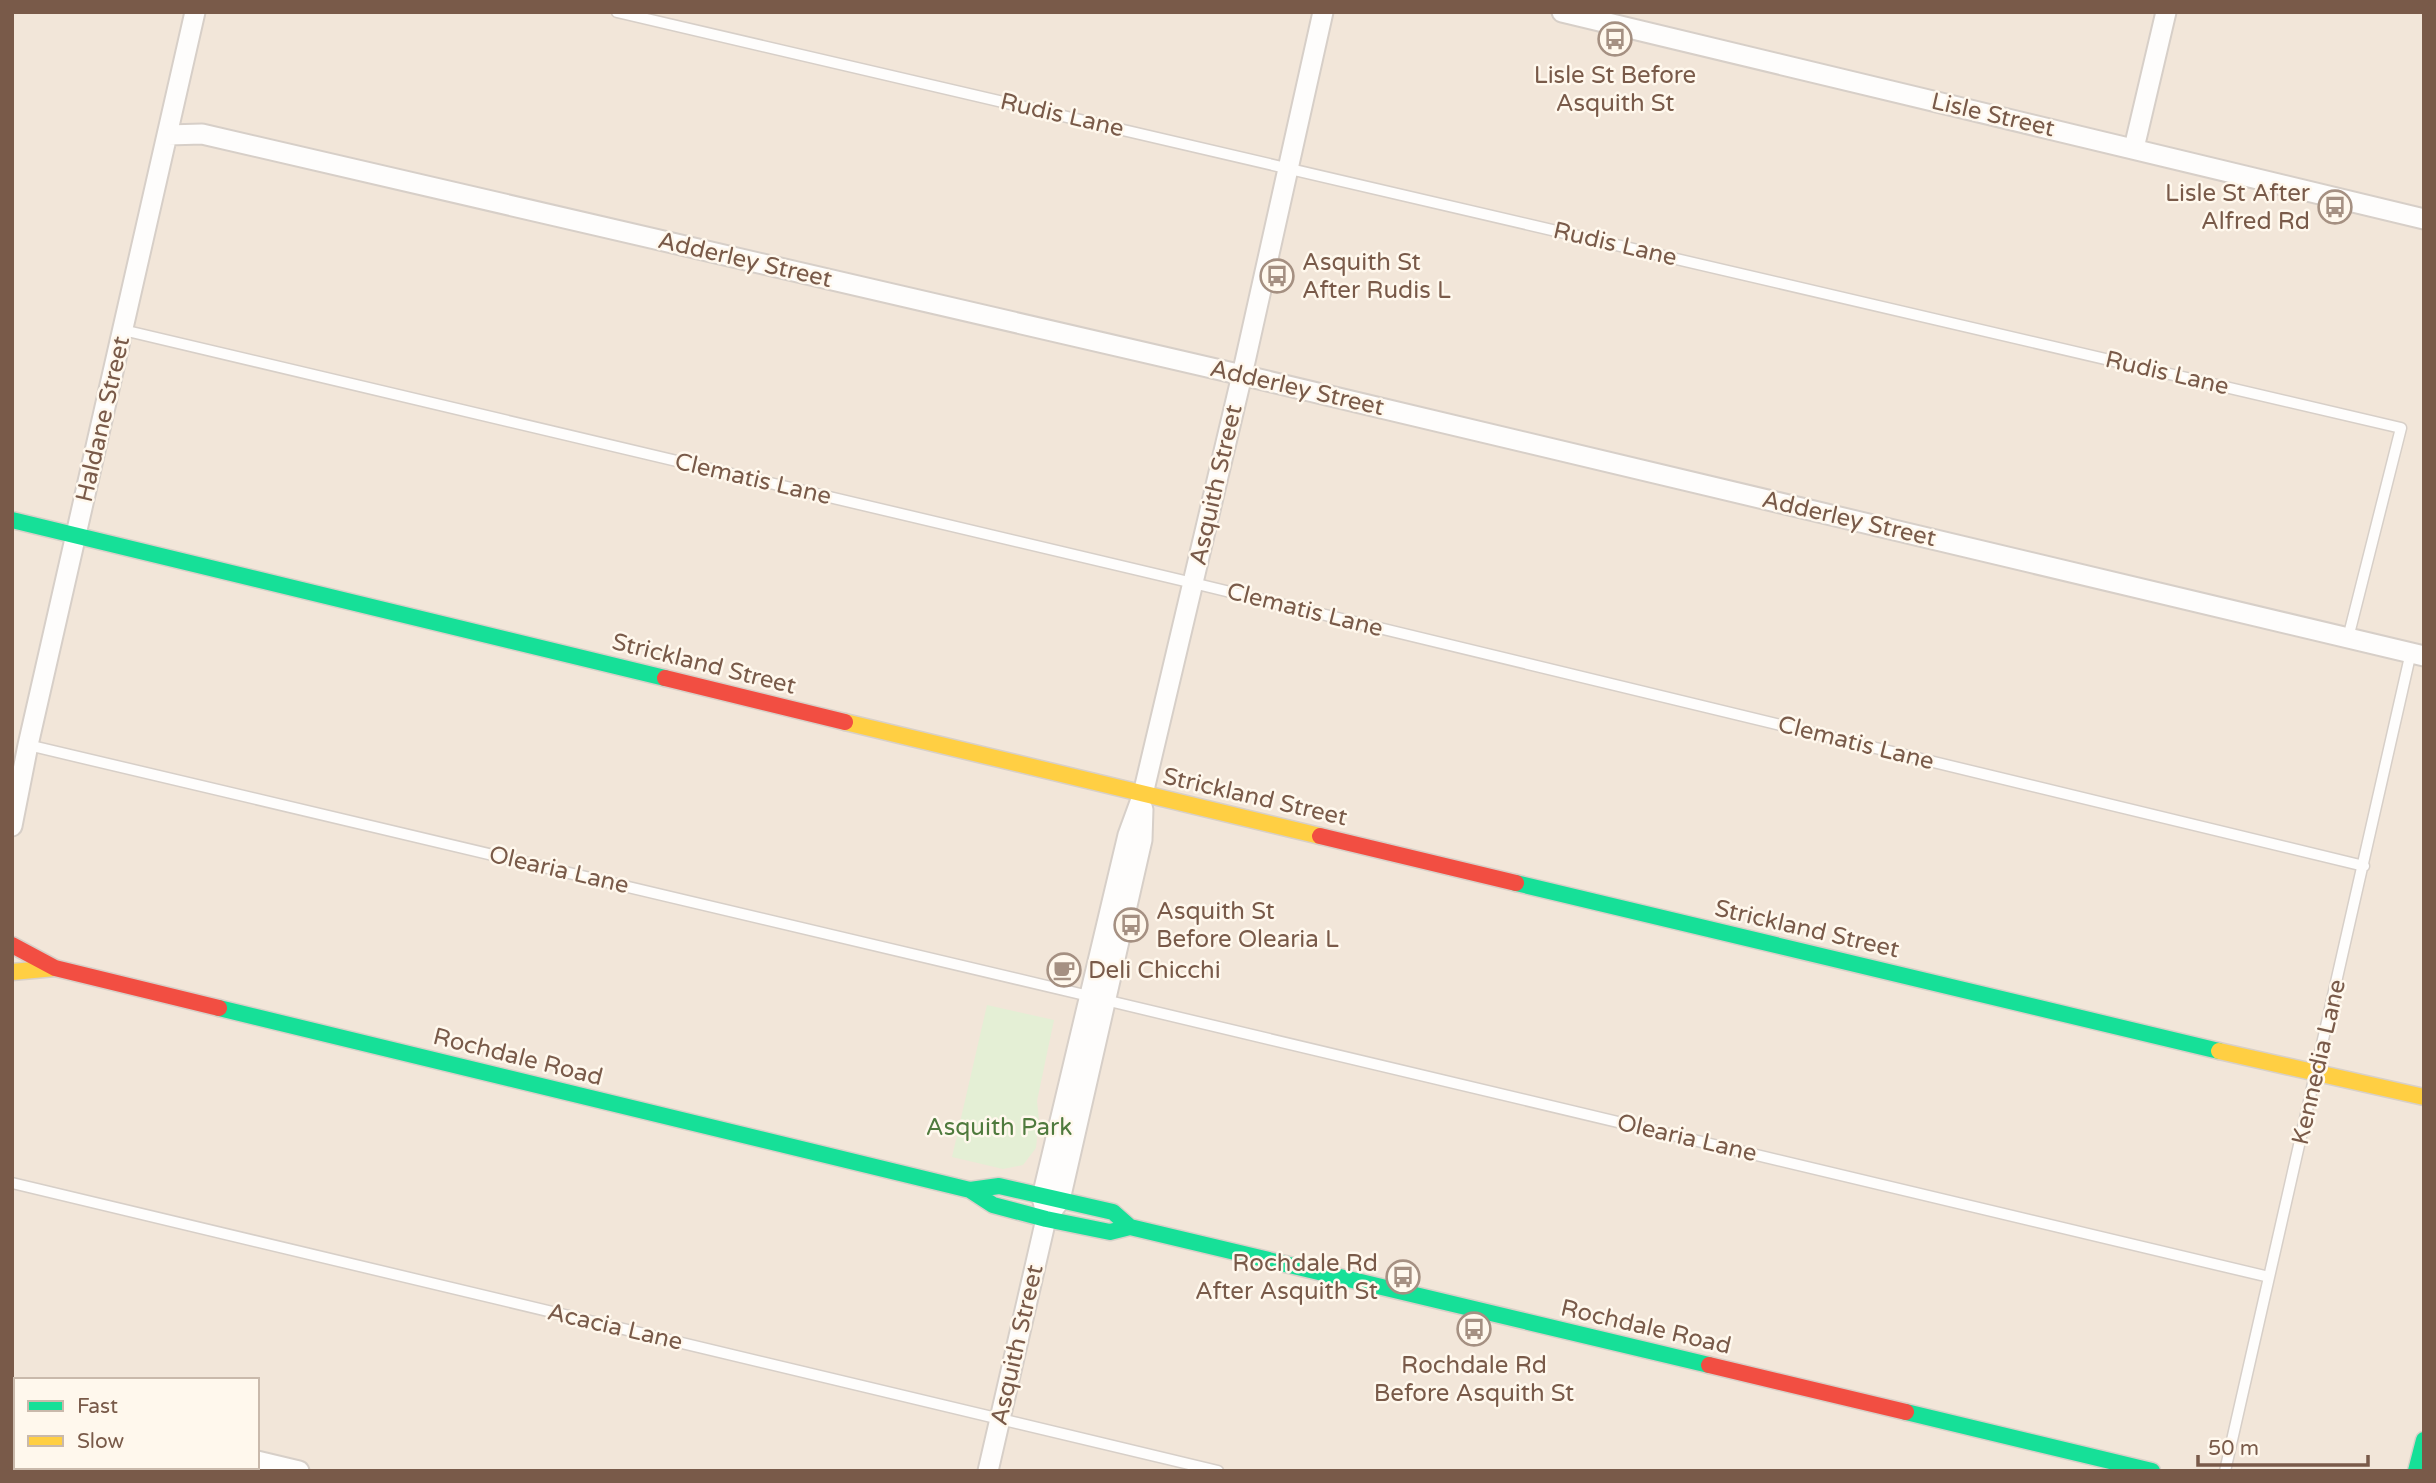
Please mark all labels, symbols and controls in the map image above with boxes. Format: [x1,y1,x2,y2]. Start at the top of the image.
bus stop icon: Lisle St Before Asquith St [1596,20,1634,58]
place label: Lisle St Before Asquith St [1534,61,1696,118]
street label: Rudis Lane [997,87,1127,143]
street label: Lisle Street [1928,87,2058,143]
place label: Lisle St After Alfred Rd [2165,179,2311,236]
bus stop icon: Lisle St After Alfred Rd [2316,188,2354,226]
street label: Rudis Lane [1550,216,1680,272]
street label: Adderley Street [655,226,835,294]
place label: Asquith St After Rudis L [1302,248,1451,305]
bus stop icon: Asquith St After Rudis L [1258,257,1296,295]
street label: Haldane Street [70,333,136,505]
street label: Rudis Lane [2102,345,2232,401]
street label: Adderley Street [1207,354,1387,422]
street label: Asquith Street [1183,402,1249,568]
street label: Clematis Lane [672,447,834,511]
street label: Adderley Street [1759,485,1939,553]
street label: Clematis Lane [1224,577,1386,643]
street label: Strickland Street [609,627,799,701]
street label: Clematis Lane [1775,710,1937,776]
street label: Strickland Street [1160,762,1350,832]
street label: Olearia Lane [486,840,632,900]
street label: Strickland Street [1712,894,1902,964]
place label: Asquith St Before Olearia L [1156,897,1339,954]
bus stop icon: Asquith St Before Olearia L [1112,906,1150,944]
cafe icon: Deli Chicchi [1045,951,1083,989]
place label: Deli Chicchi [1088,956,1221,985]
street label: Kennedia Lane [2286,976,2352,1148]
street label: Rochdale Road [430,1022,606,1092]
street label: Olearia Lane [1614,1108,1760,1168]
park label: Asquith Park [926,1113,1072,1142]
place label: Rochdale Rd After Asquith St [1195,1249,1378,1306]
bus stop icon: Rochdale Rd After Asquith St [1384,1258,1422,1296]
street label: Asquith Street [984,1262,1050,1428]
street label: Rochdale Road [1558,1293,1734,1361]
street label: Acacia Lane [545,1297,685,1357]
bus stop icon: Rochdale Rd Before Asquith St [1455,1310,1493,1348]
place label: Rochdale Rd Before Asquith St [1374,1351,1574,1408]
legend [14,1378,259,1469]
text: Fast [77,1394,118,1419]
scale bar [2198,1424,2368,1468]
text: Slow [77,1429,125,1454]
text: 50 m [2208,1436,2259,1461]

